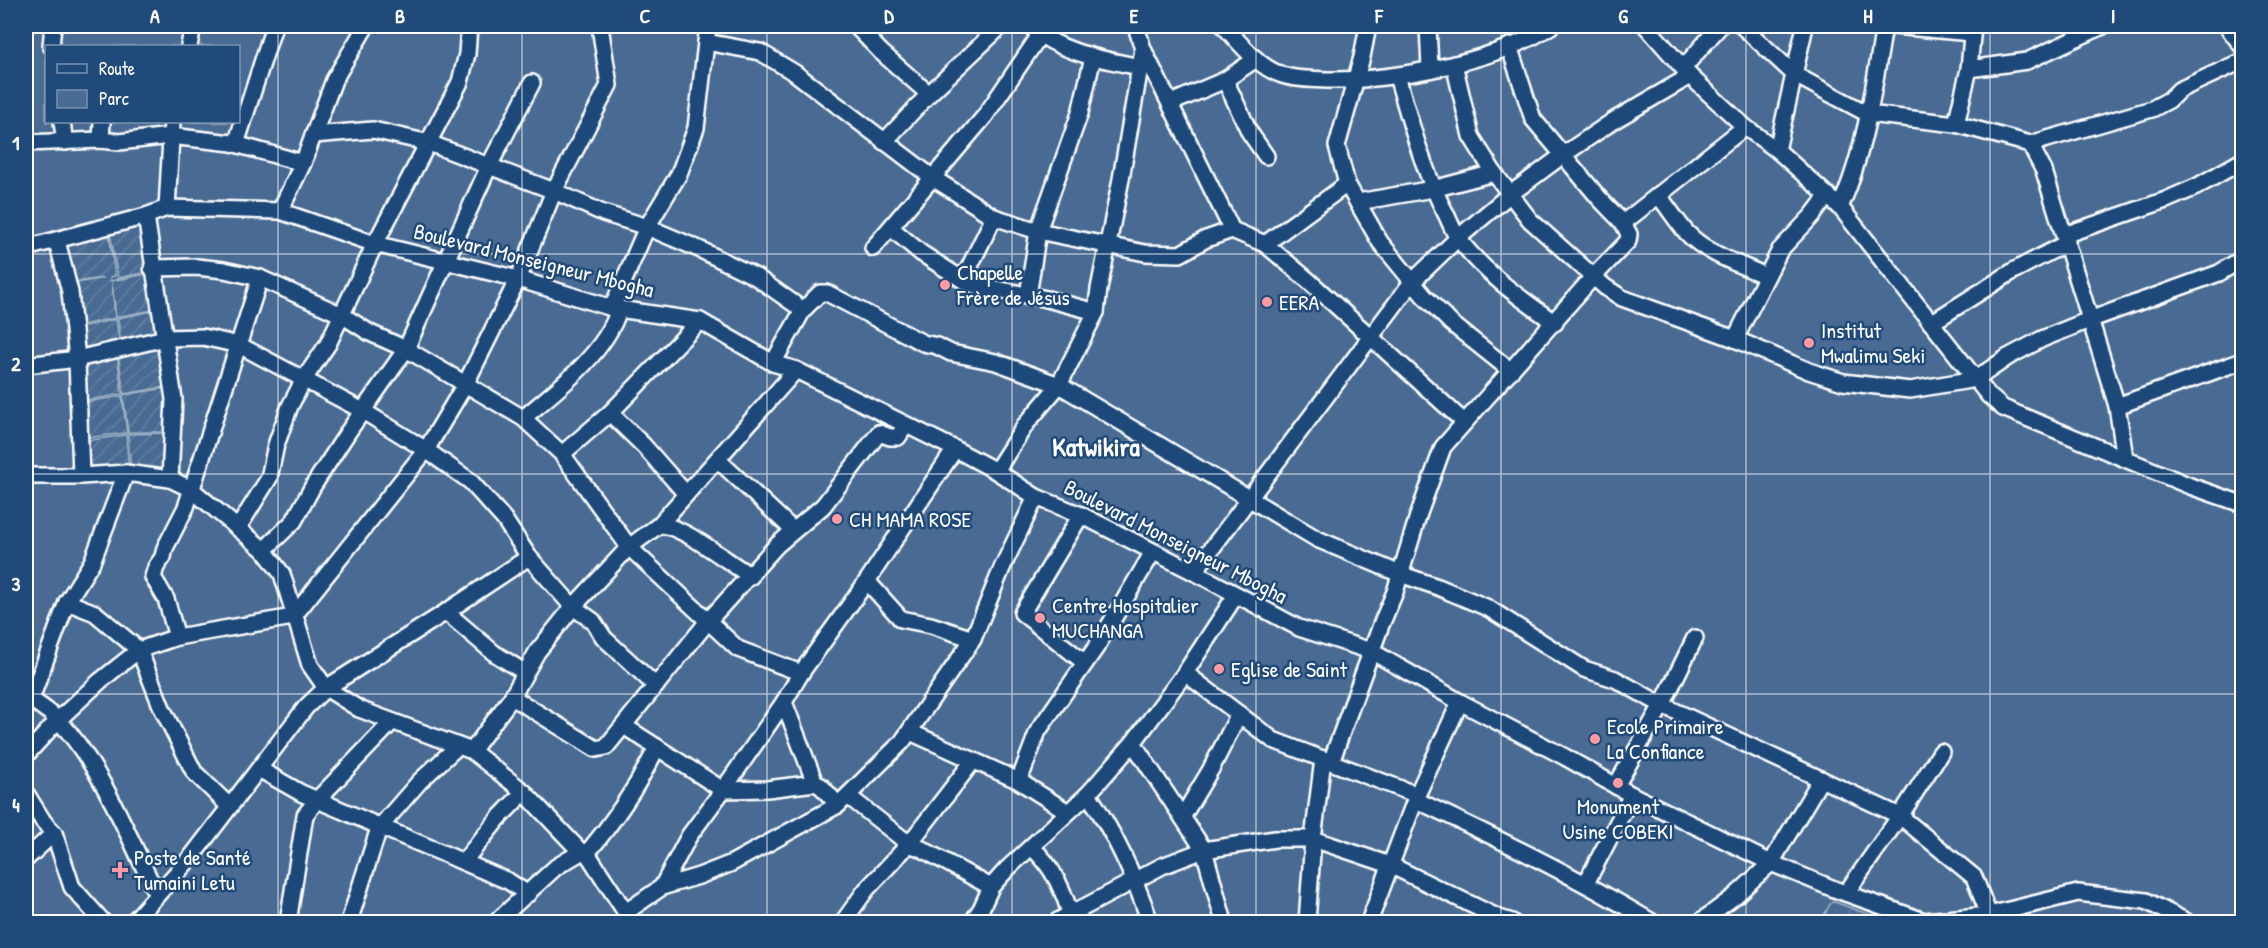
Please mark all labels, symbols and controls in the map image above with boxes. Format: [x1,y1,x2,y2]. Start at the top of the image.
text: A [150,2,160,29]
text: B [395,2,405,29]
text: C [640,2,651,29]
text: D [884,2,894,29]
text: E [1130,2,1139,29]
text: F [1374,2,1384,29]
text: G [1618,2,1628,29]
text: H [1863,2,1873,29]
text: I [2111,2,2115,29]
legend [45,45,240,123]
text: Route [99,56,135,81]
text: Parc [99,86,129,111]
text: 1 [12,129,20,156]
street label: Boulevard Monseigneur Mbogha [411,216,658,304]
place label: Chapelle Frère de Jésus [956,257,1070,312]
marker: Chapelle Frère de Jésus [938,278,952,292]
place label: EERA [1279,287,1319,317]
marker: EERA [1260,295,1274,309]
place label: Institut Mwalimu Seki [1821,315,1925,370]
marker: Institut Mwalimu Seki [1802,336,1816,350]
text: 2 [11,350,21,377]
district label: Katwikira [1052,429,1141,464]
street label: Boulevard Monseigneur Mbogha [1059,472,1293,610]
place label: CH MAMA ROSE [849,504,971,534]
marker: CH MAMA ROSE [830,512,844,526]
text: 3 [12,570,21,597]
place label: Centre Hospitalier MUCHANGA [1052,590,1199,645]
marker: Centre Hospitalier MUCHANGA [1033,611,1047,625]
place label: Eglise de Saint [1231,654,1348,684]
marker: Eglise de Saint [1212,662,1226,676]
place label: Ecole Primaire La Confiance [1607,711,1724,766]
marker: Ecole Primaire La Confiance [1588,732,1602,746]
marker: Monument Usine COBEKI [1611,776,1625,790]
text: 4 [12,791,20,818]
place label: Monument Usine COBEKI [1562,791,1674,846]
place label: Poste de Santé Tumaini Letu [134,842,251,897]
marker: Poste de Santé Tumaini Letu [111,861,129,879]

